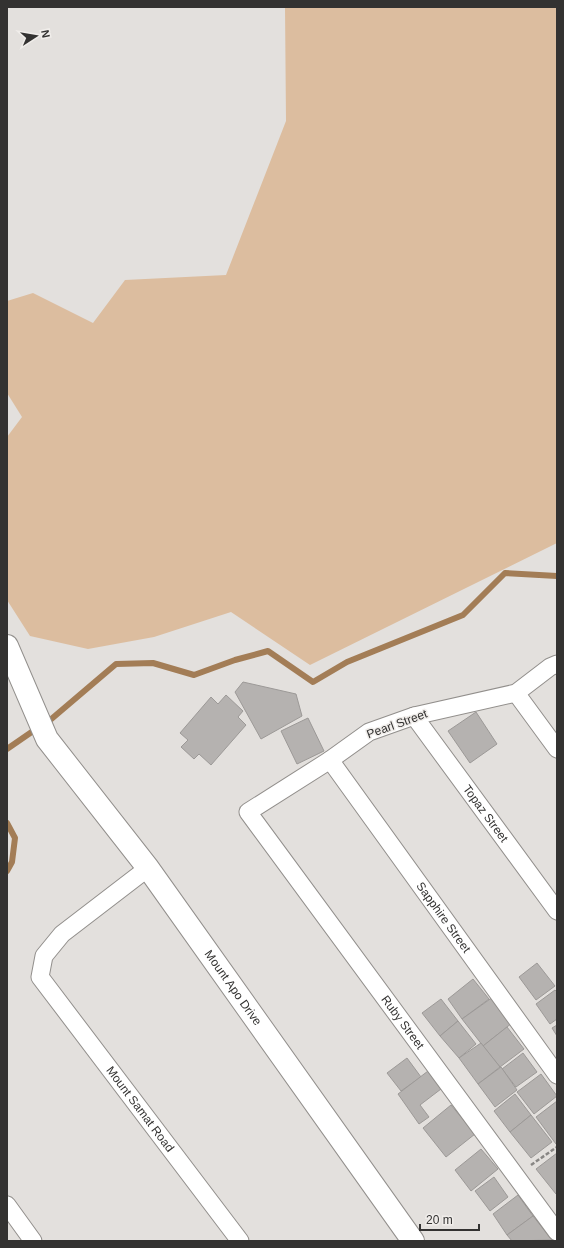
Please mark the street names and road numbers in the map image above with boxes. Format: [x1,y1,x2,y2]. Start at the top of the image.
street label: Pearl Street [365,706,430,741]
street label: Topaz Street [460,782,512,845]
street label: Sapphire Street [413,879,474,956]
street label: Mount Apo Drive [202,948,265,1028]
street label: Ruby Street [378,993,428,1053]
street label: Mount Samat Road [103,1064,177,1155]

